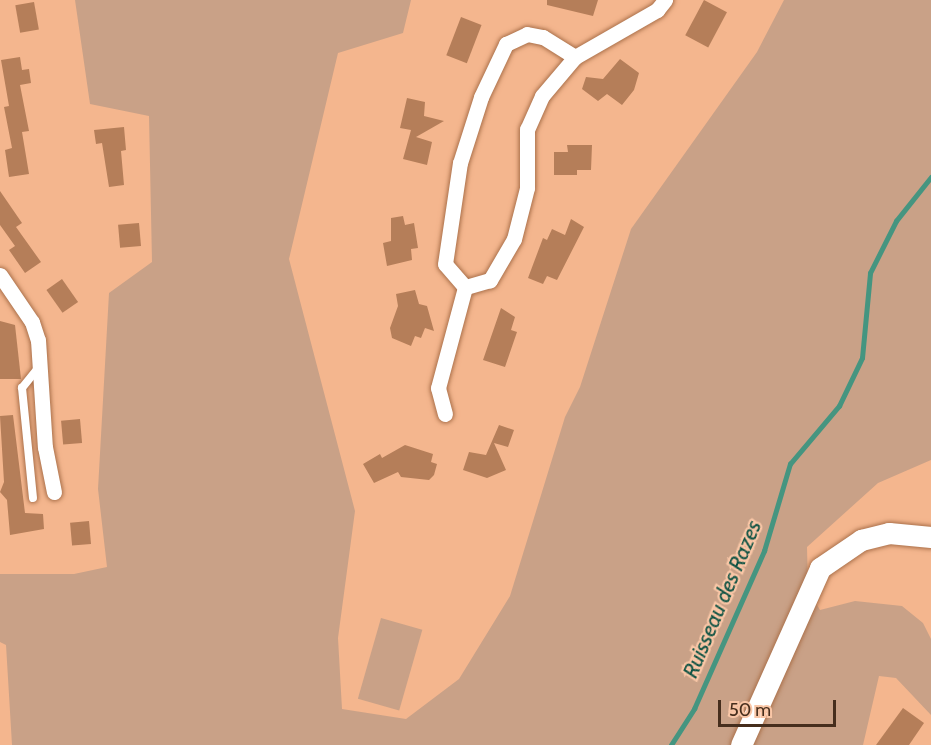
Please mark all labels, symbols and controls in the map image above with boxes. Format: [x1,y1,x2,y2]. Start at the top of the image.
water label: Ruisseau des Razes [677,516,767,682]
scale bar [721,688,840,726]
text: 50 m [729,699,771,721]

